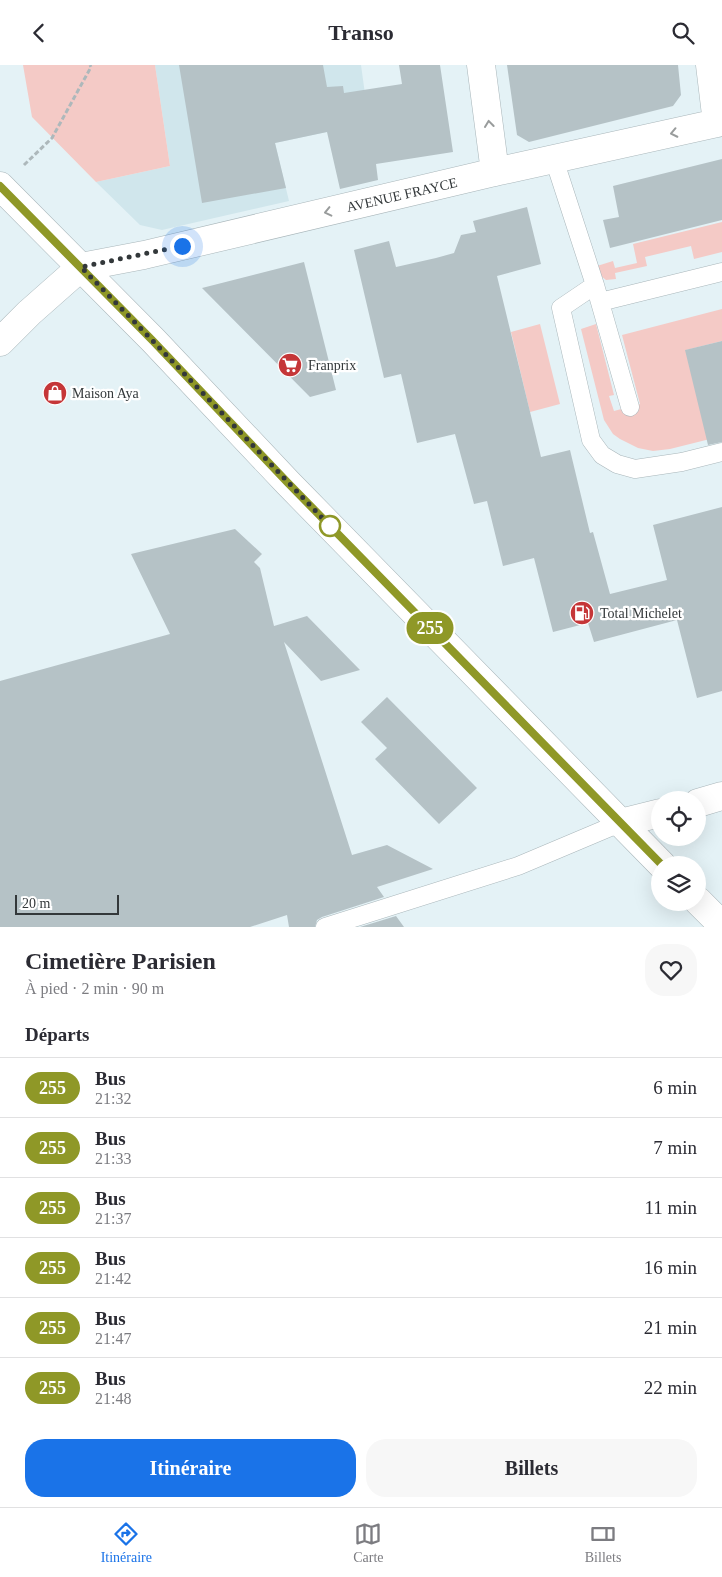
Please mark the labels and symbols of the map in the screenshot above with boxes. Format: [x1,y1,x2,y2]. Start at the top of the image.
one-way arrow [484,120,495,128]
one-way arrow [670,127,679,138]
street label: AVENUE FRAYCE [345,175,459,215]
one-way arrow [324,206,333,217]
your location [170,234,195,259]
supermarket icon: Franprix [277,352,303,378]
place label: Franprix [308,358,356,373]
shop icon: Maison Aya [42,380,68,406]
place label: Maison Aya [72,386,140,401]
unlabelled marker [319,515,341,537]
fuel station icon: Total Michelet [569,600,595,626]
place label: Total Michelet [600,606,682,621]
line badge: 255 [401,612,459,644]
scale bar [15,892,119,915]

